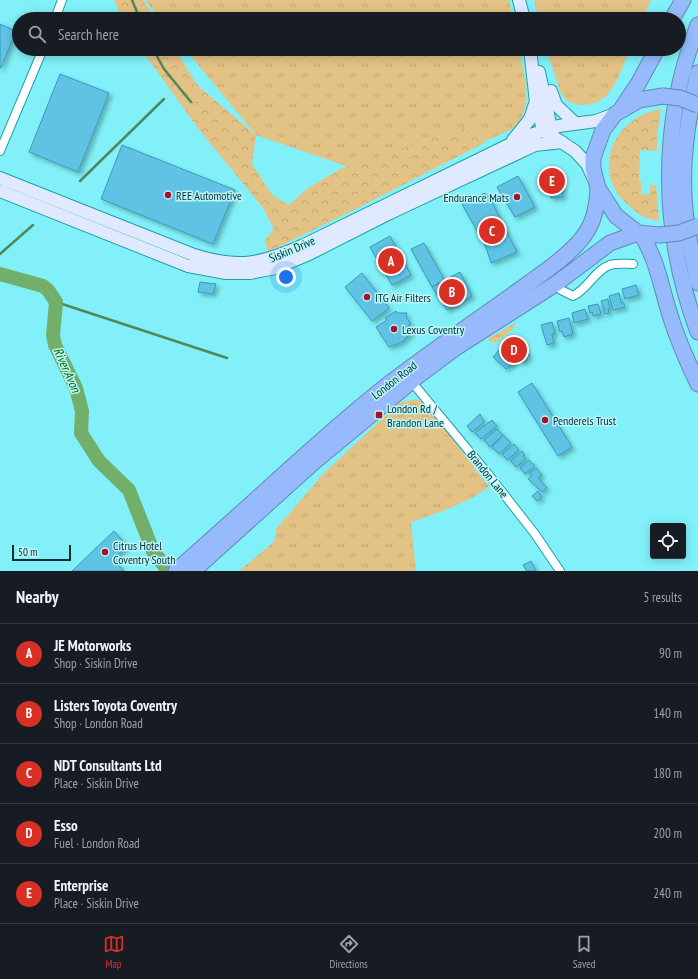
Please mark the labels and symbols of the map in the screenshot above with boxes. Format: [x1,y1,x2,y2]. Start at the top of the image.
pin: E [539,166,565,196]
place label: REE Automotive [176,188,242,203]
marker: REE Automotive [163,190,173,200]
place label: Endurance Mats [443,190,509,205]
marker: Endurance Mats [512,192,522,202]
pin: C [479,216,505,246]
street label: Siskin Drive [267,233,317,265]
pin: A [378,246,404,276]
your location [276,267,296,287]
pin: B [439,277,465,307]
place label: ITG Air Filters [375,290,431,305]
marker: ITG Air Filters [362,292,372,302]
place label: Lexus Coventry [402,322,465,337]
marker: Lexus Coventry [389,324,399,334]
pin: D [501,335,527,365]
water label: River Avon [50,345,85,396]
street label: London Road [368,358,420,402]
place label: London Rd / Brandon Lane [387,401,444,430]
marker: London Rd / Brandon Lane [374,410,384,420]
place label: Penderels Trust [553,413,617,428]
marker: Penderels Trust [540,415,550,425]
street label: Brandon Lane [464,447,512,501]
place label: Citrus Hotel Coventry South [113,538,176,567]
scale bar [12,543,71,562]
marker: Citrus Hotel Coventry South [100,547,110,557]

